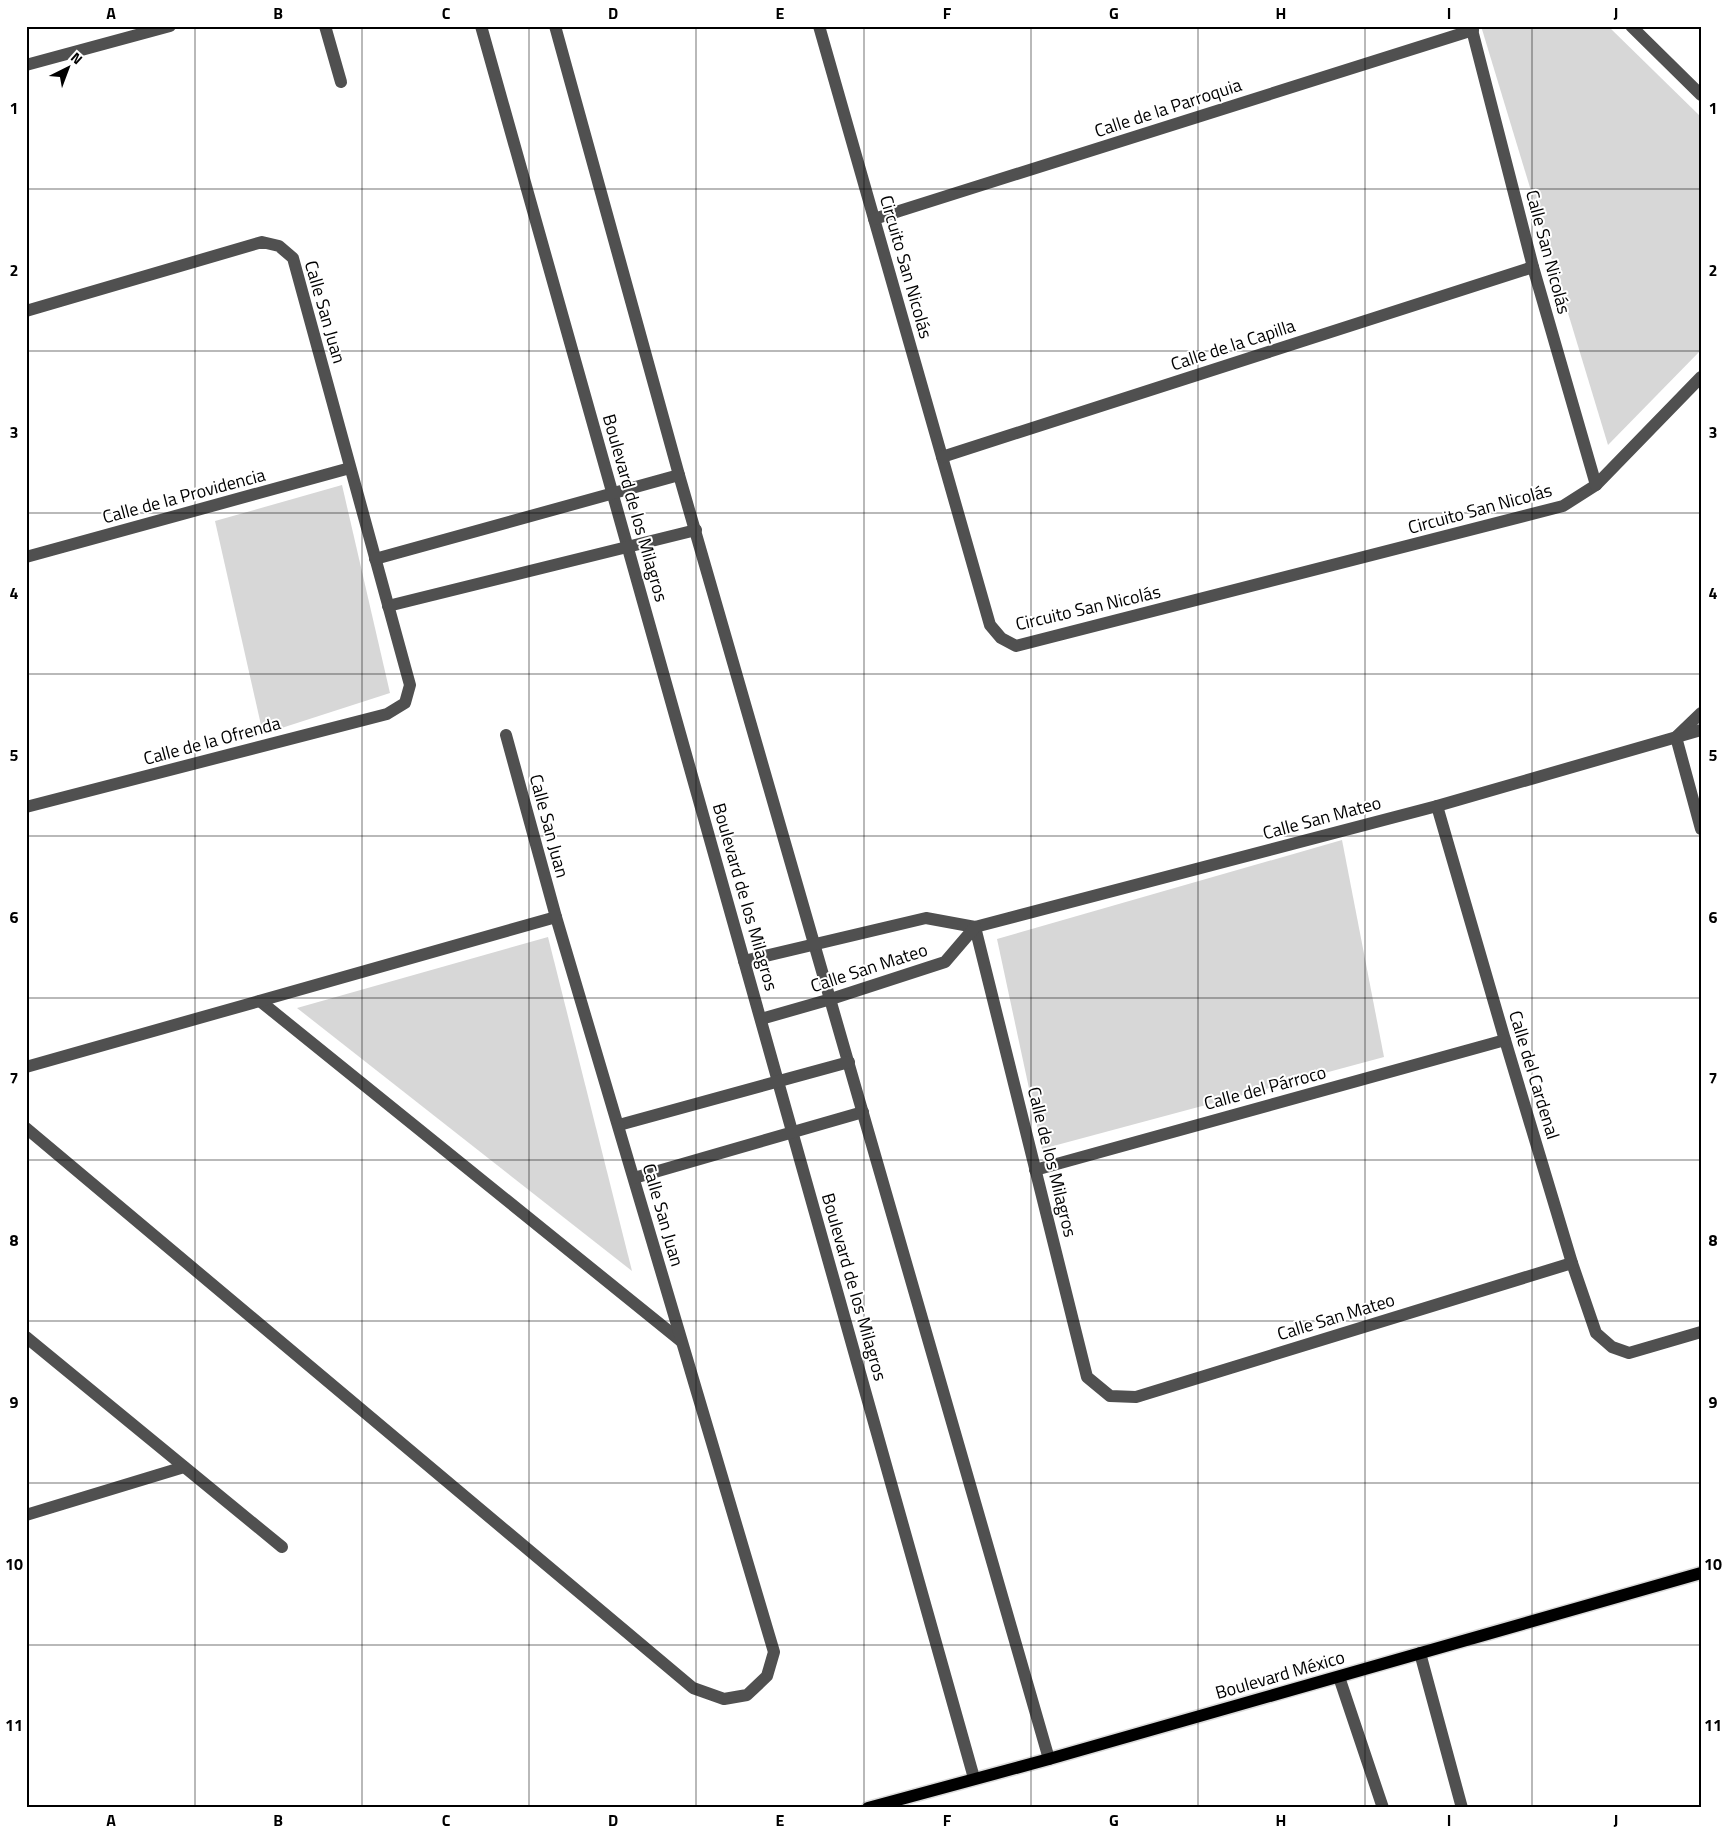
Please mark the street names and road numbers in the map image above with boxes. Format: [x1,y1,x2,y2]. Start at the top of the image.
street label: Calle de la Parroquia [1091,71,1245,144]
street label: Calle San Nicolás [1519,187,1578,317]
street label: Circuito San Nicolás [873,192,940,342]
street label: Calle San Juan [298,257,353,367]
street label: Calle de la Capilla [1167,312,1299,377]
street label: Boulevard de los Milagros [596,411,675,605]
street label: Calle de la Providencia [99,461,268,530]
street label: Circuito San Nicolás [1405,476,1555,541]
street label: Circuito San Nicolás [1013,578,1163,637]
street label: Calle de la Ofrenda [140,709,284,772]
street label: Calle San Juan [523,771,576,881]
street label: Calle San Mateo [1260,789,1384,846]
street label: Boulevard de los Milagros [706,800,785,994]
street label: Calle San Mateo [807,936,931,999]
street label: Calle del Cardenal [1502,1007,1567,1142]
street label: Calle del Párroco [1201,1058,1329,1117]
street label: Calle de los Milagros [1021,1084,1084,1240]
street label: Calle San Juan [636,1160,691,1270]
street label: Boulevard de los Milagros [815,1190,894,1384]
street label: Calle San Mateo [1274,1286,1398,1347]
street label: Boulevard México [1212,1643,1348,1706]

